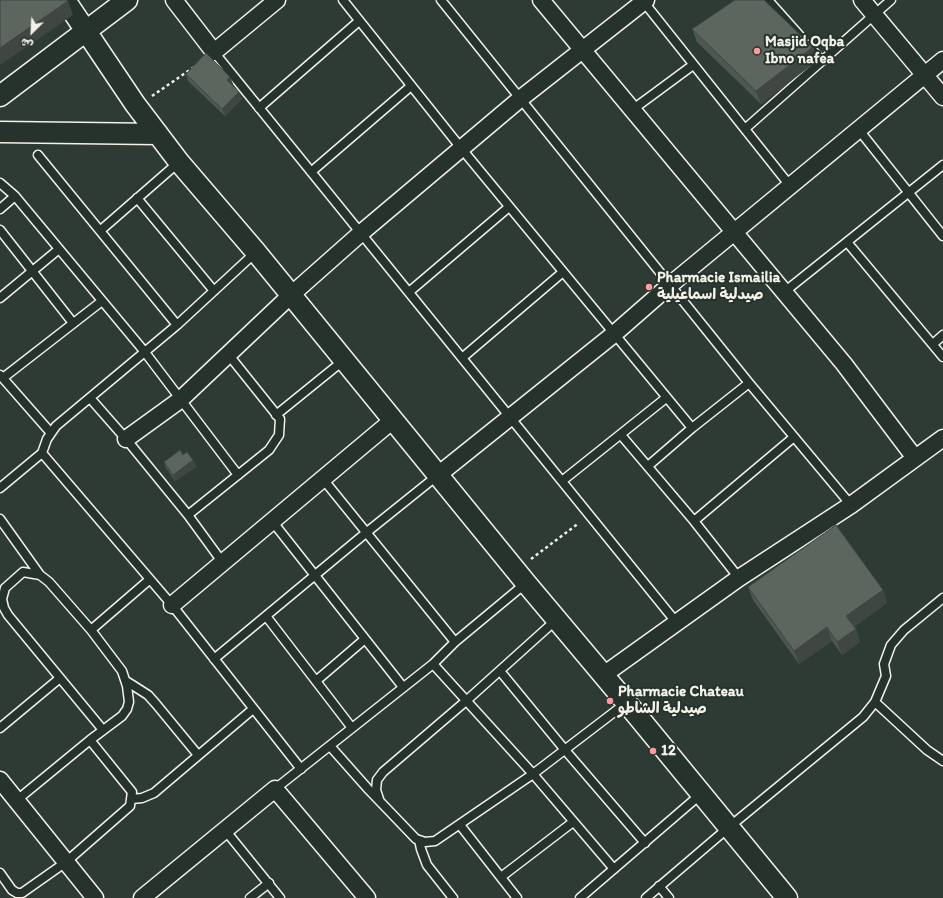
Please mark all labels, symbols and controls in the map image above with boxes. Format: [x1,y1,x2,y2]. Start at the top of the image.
north arrow [12,12,52,52]
place label: Masjid Oqba Ibno nafea [765,33,844,68]
text: ش [19,35,35,52]
marker: Masjid Oqba Ibno nafea [752,46,762,56]
place label: Pharmacie Ismailia صيدلية اسماعيلية [657,269,780,304]
marker: Pharmacie Ismailia صيدلية اسماعيلية [644,282,654,292]
place label: Pharmacie Chateau صيدلية الشاطو [618,683,744,718]
marker: Pharmacie Chateau صيدلية الشاطو [605,696,615,706]
place label: 12 [661,742,676,760]
marker: 12 [648,746,658,756]

